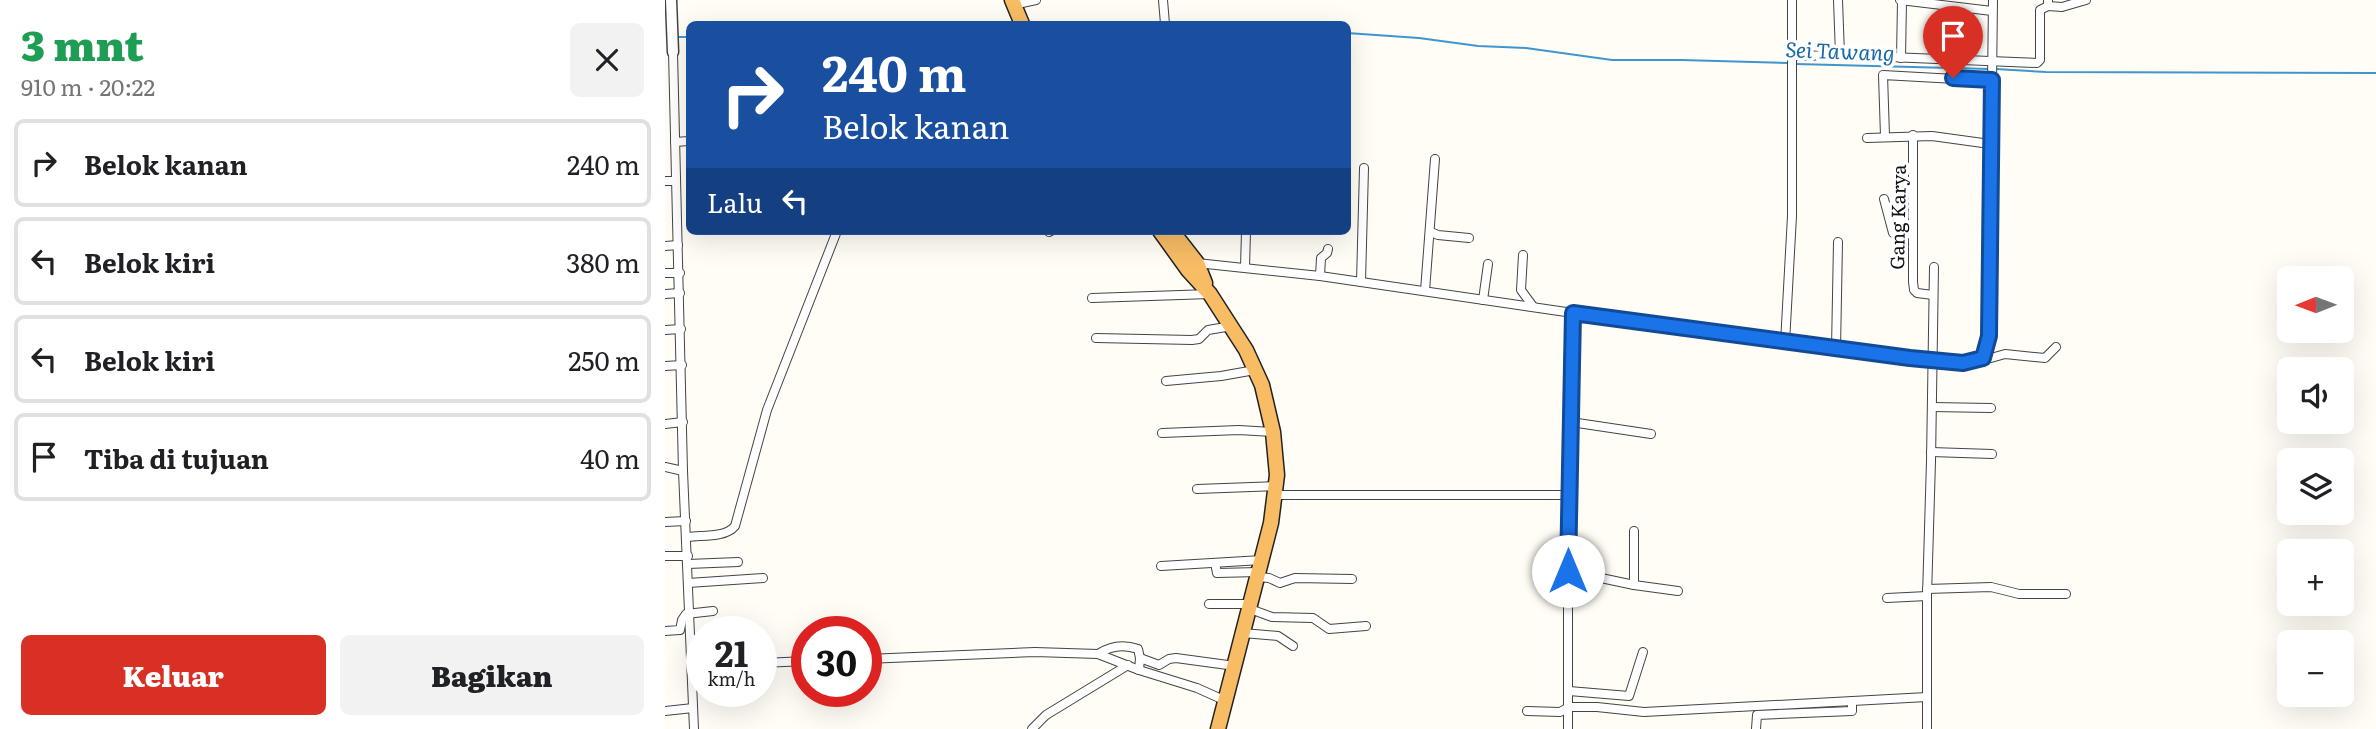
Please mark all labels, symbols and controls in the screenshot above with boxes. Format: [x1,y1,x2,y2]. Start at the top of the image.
pin [1923,6,1983,78]
text: 3 mnt [21,12,144,74]
icon: arrive [1934,17,1972,55]
button: close [570,23,644,97]
water label: Sei Tawang [1785,32,1895,67]
text: 240 m [822,34,967,107]
icon: right [707,49,798,140]
text: 910 m · 20:22 [21,69,155,103]
text: Belok kanan [822,101,1010,149]
icon: right [25,144,63,182]
text: Belok kanan [84,144,248,183]
text: 240 m [567,144,640,183]
street label: Gang Karya [1882,163,1912,270]
text: Lalu [707,182,762,221]
icon: left [776,182,814,220]
icon: left [25,242,63,280]
text: Belok kiri [84,242,215,281]
text: 380 m [566,242,640,281]
north arrow [2277,266,2354,343]
map controls [2277,266,2354,707]
icon: left [25,340,63,378]
text: Belok kiri [84,340,215,379]
text: 250 m [568,340,640,379]
button: sound [2277,357,2354,434]
icon: arrive [25,438,63,476]
text: Tiba di tujuan [84,438,269,477]
text: 40 m [580,438,640,477]
button: layers [2277,448,2354,525]
position arrow [1531,534,1605,608]
button: + [2277,539,2354,616]
speed limit sign: 30 [791,616,882,707]
text: 21 [715,626,748,678]
button: − [2277,630,2354,707]
button: Keluar [21,635,326,715]
button: Bagikan [340,635,644,715]
text: km/h [708,665,755,692]

